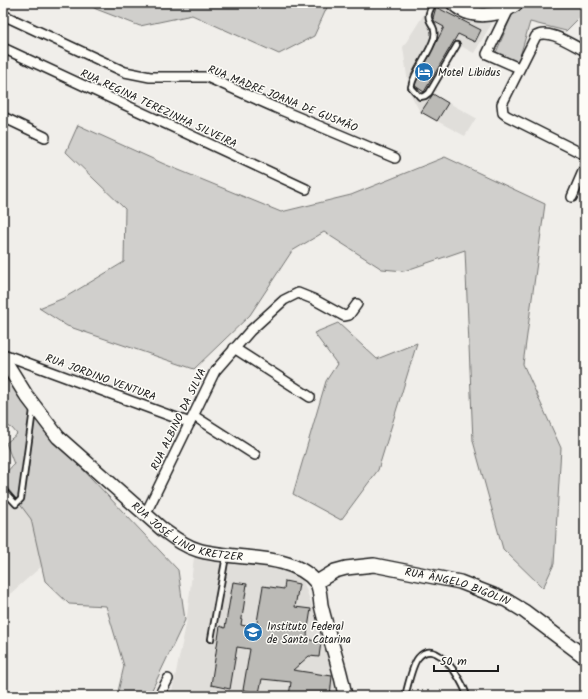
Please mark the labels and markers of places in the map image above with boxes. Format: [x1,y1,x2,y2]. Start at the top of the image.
hotel icon: Motel Libidus [413,61,435,83]
place label: Motel Libidus [438,64,501,82]
place label: Instituto Federal de Santa Catarina [267,618,351,649]
school or university icon: Instituto Federal de Santa Catarina [242,621,264,643]

